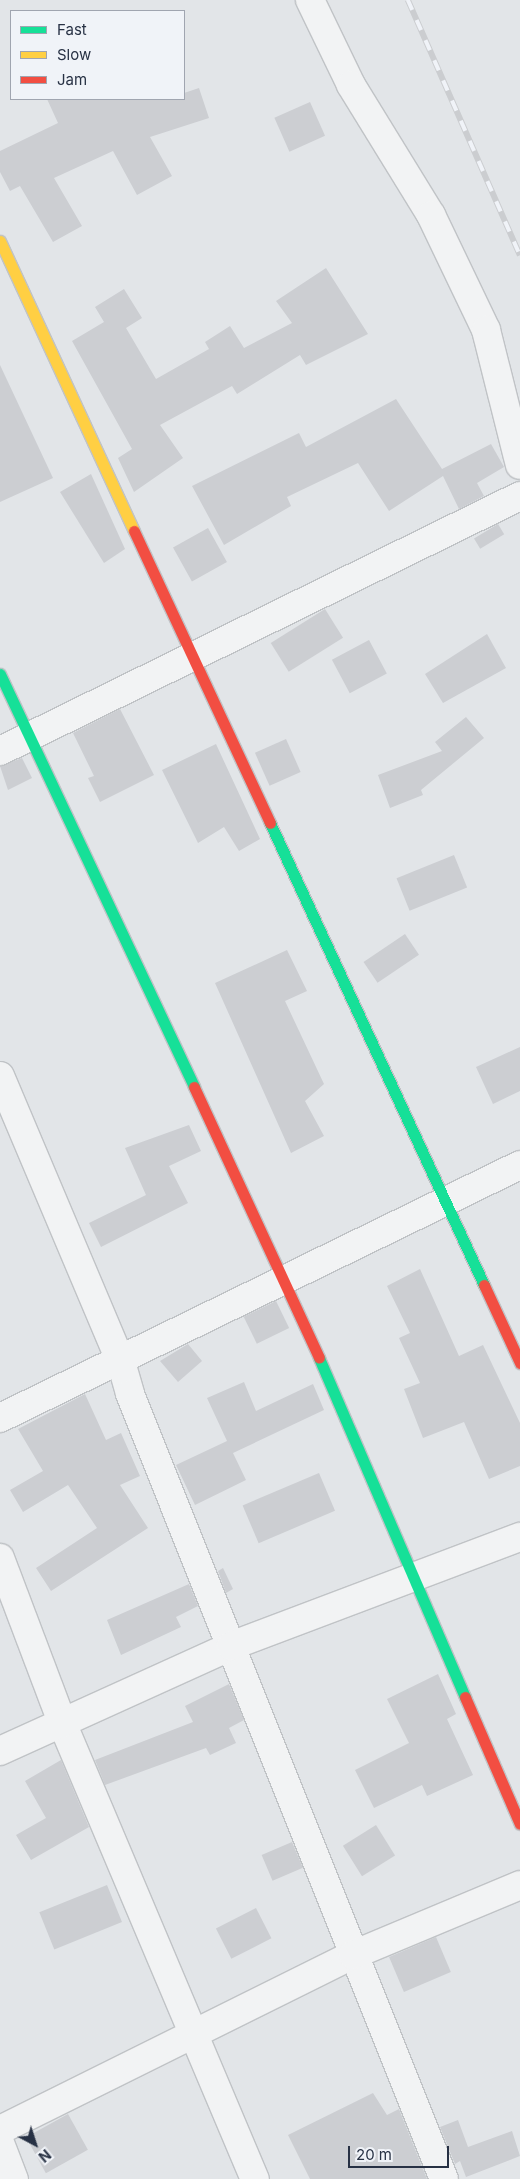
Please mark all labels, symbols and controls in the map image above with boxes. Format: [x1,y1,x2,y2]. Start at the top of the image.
legend [10,10,185,100]
text: Fast [57,20,87,39]
text: Slow [57,45,91,64]
text: Jam [57,70,87,89]
north arrow [10,2119,60,2169]
scale bar [350,2136,451,2168]
text: 20 m [356,2145,392,2164]
text: N [35,2146,55,2166]

